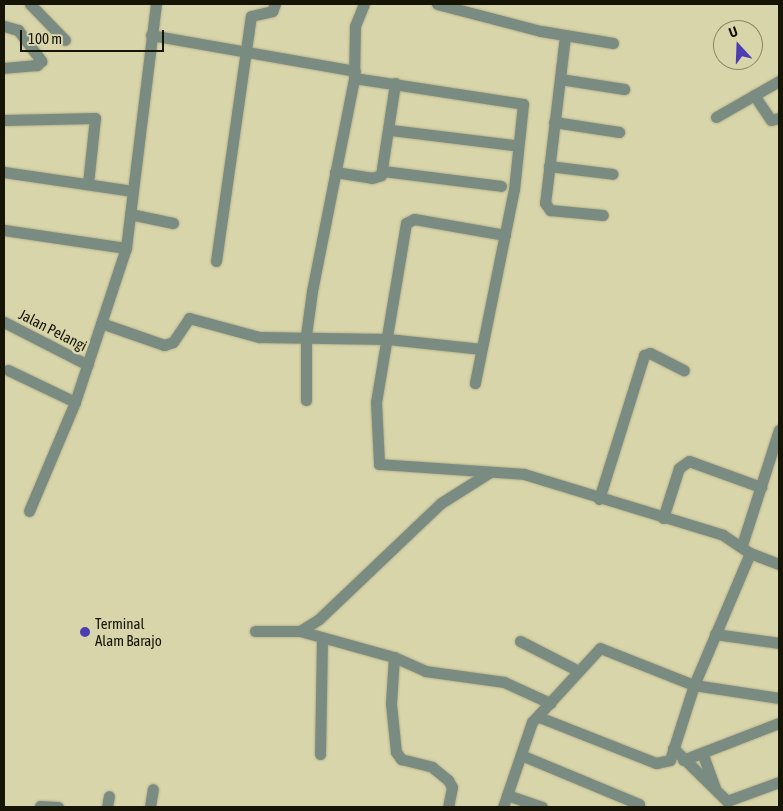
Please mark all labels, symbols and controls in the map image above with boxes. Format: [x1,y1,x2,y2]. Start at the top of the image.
scale bar [22,20,166,52]
north arrow [713,20,763,70]
text: U [727,23,740,41]
text: 100 m [28,30,62,47]
street label: Jalan Pelangi [16,305,90,355]
place label: Terminal Alam Barajo [95,614,162,649]
marker: Terminal Alam Barajo [79,626,91,638]

